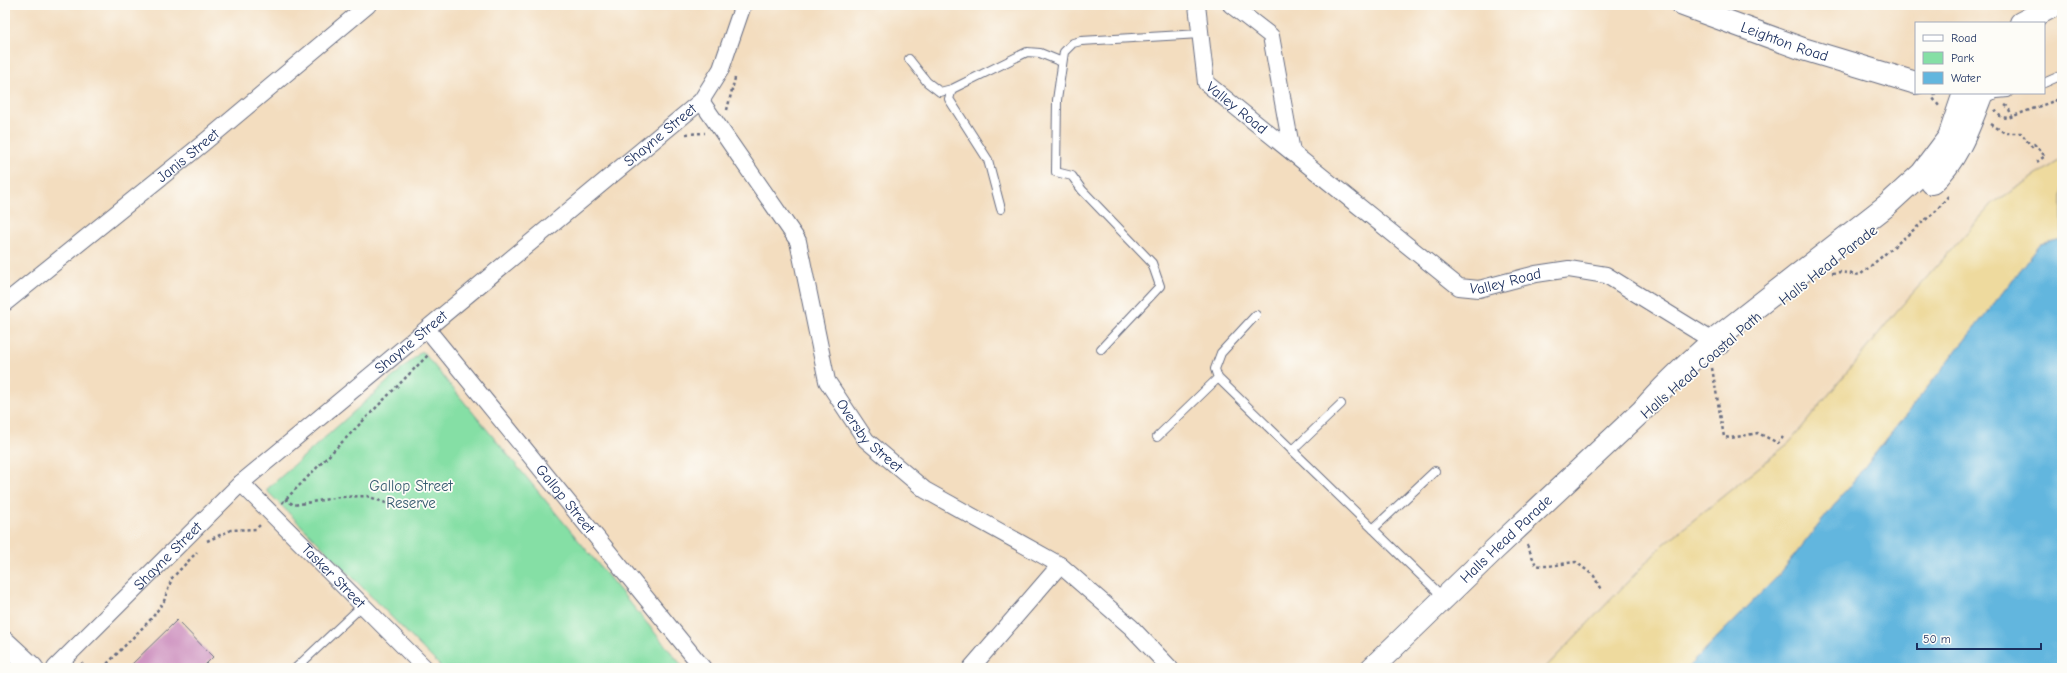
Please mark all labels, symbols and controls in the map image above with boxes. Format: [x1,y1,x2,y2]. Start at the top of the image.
street label: Leighton Road [1738,18,1831,65]
legend [1915,22,2045,94]
text: Road [1951,31,1977,45]
text: Park [1951,51,1974,65]
text: Water [1951,71,1981,85]
street label: Valley Road [1203,78,1271,138]
street label: Shayne Street [620,99,701,170]
street label: Janis Street [153,124,223,186]
street label: Halls Head Parade [1775,221,1881,309]
street label: Valley Road [1469,264,1542,298]
street label: Shayne Street [371,306,451,377]
street label: Halls Head Coastal Path [1637,308,1765,422]
street label: Oversby Street [832,396,907,477]
street label: Gallop Street [532,461,599,537]
park label: Gallop Street Reserve [369,477,453,512]
street label: Halls Head Parade [1456,491,1556,587]
street label: Shayne Street [130,518,206,594]
street label: Tasker Street [298,540,370,612]
scale bar [1917,625,2041,651]
text: 50 m [1923,632,1951,646]

